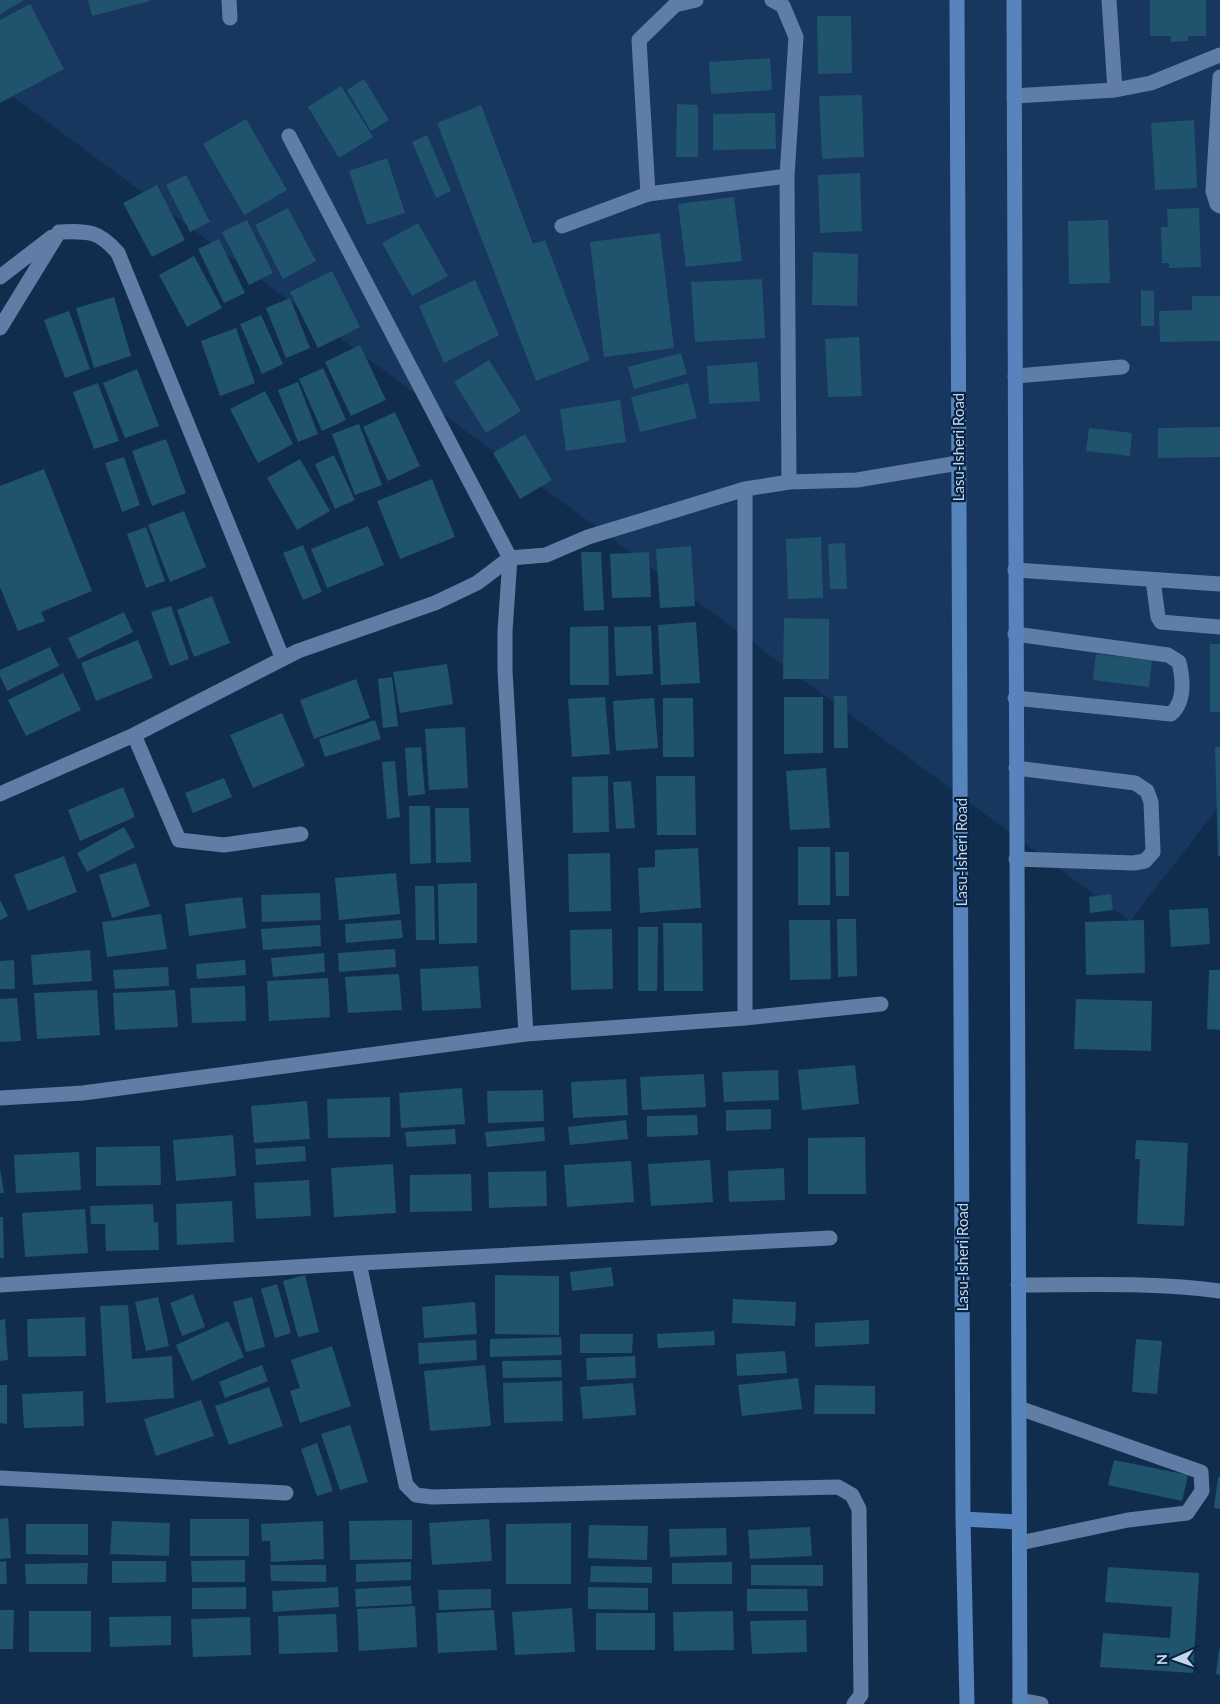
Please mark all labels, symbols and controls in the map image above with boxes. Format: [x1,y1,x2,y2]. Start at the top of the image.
street label: Lasu-Isheri Road [949,393,967,501]
street label: Lasu-Isheri Road [952,798,970,906]
street label: Lasu-Isheri Road [953,1203,971,1311]
north arrow [1150,1634,1200,1684]
text: N [1153,1654,1170,1665]

